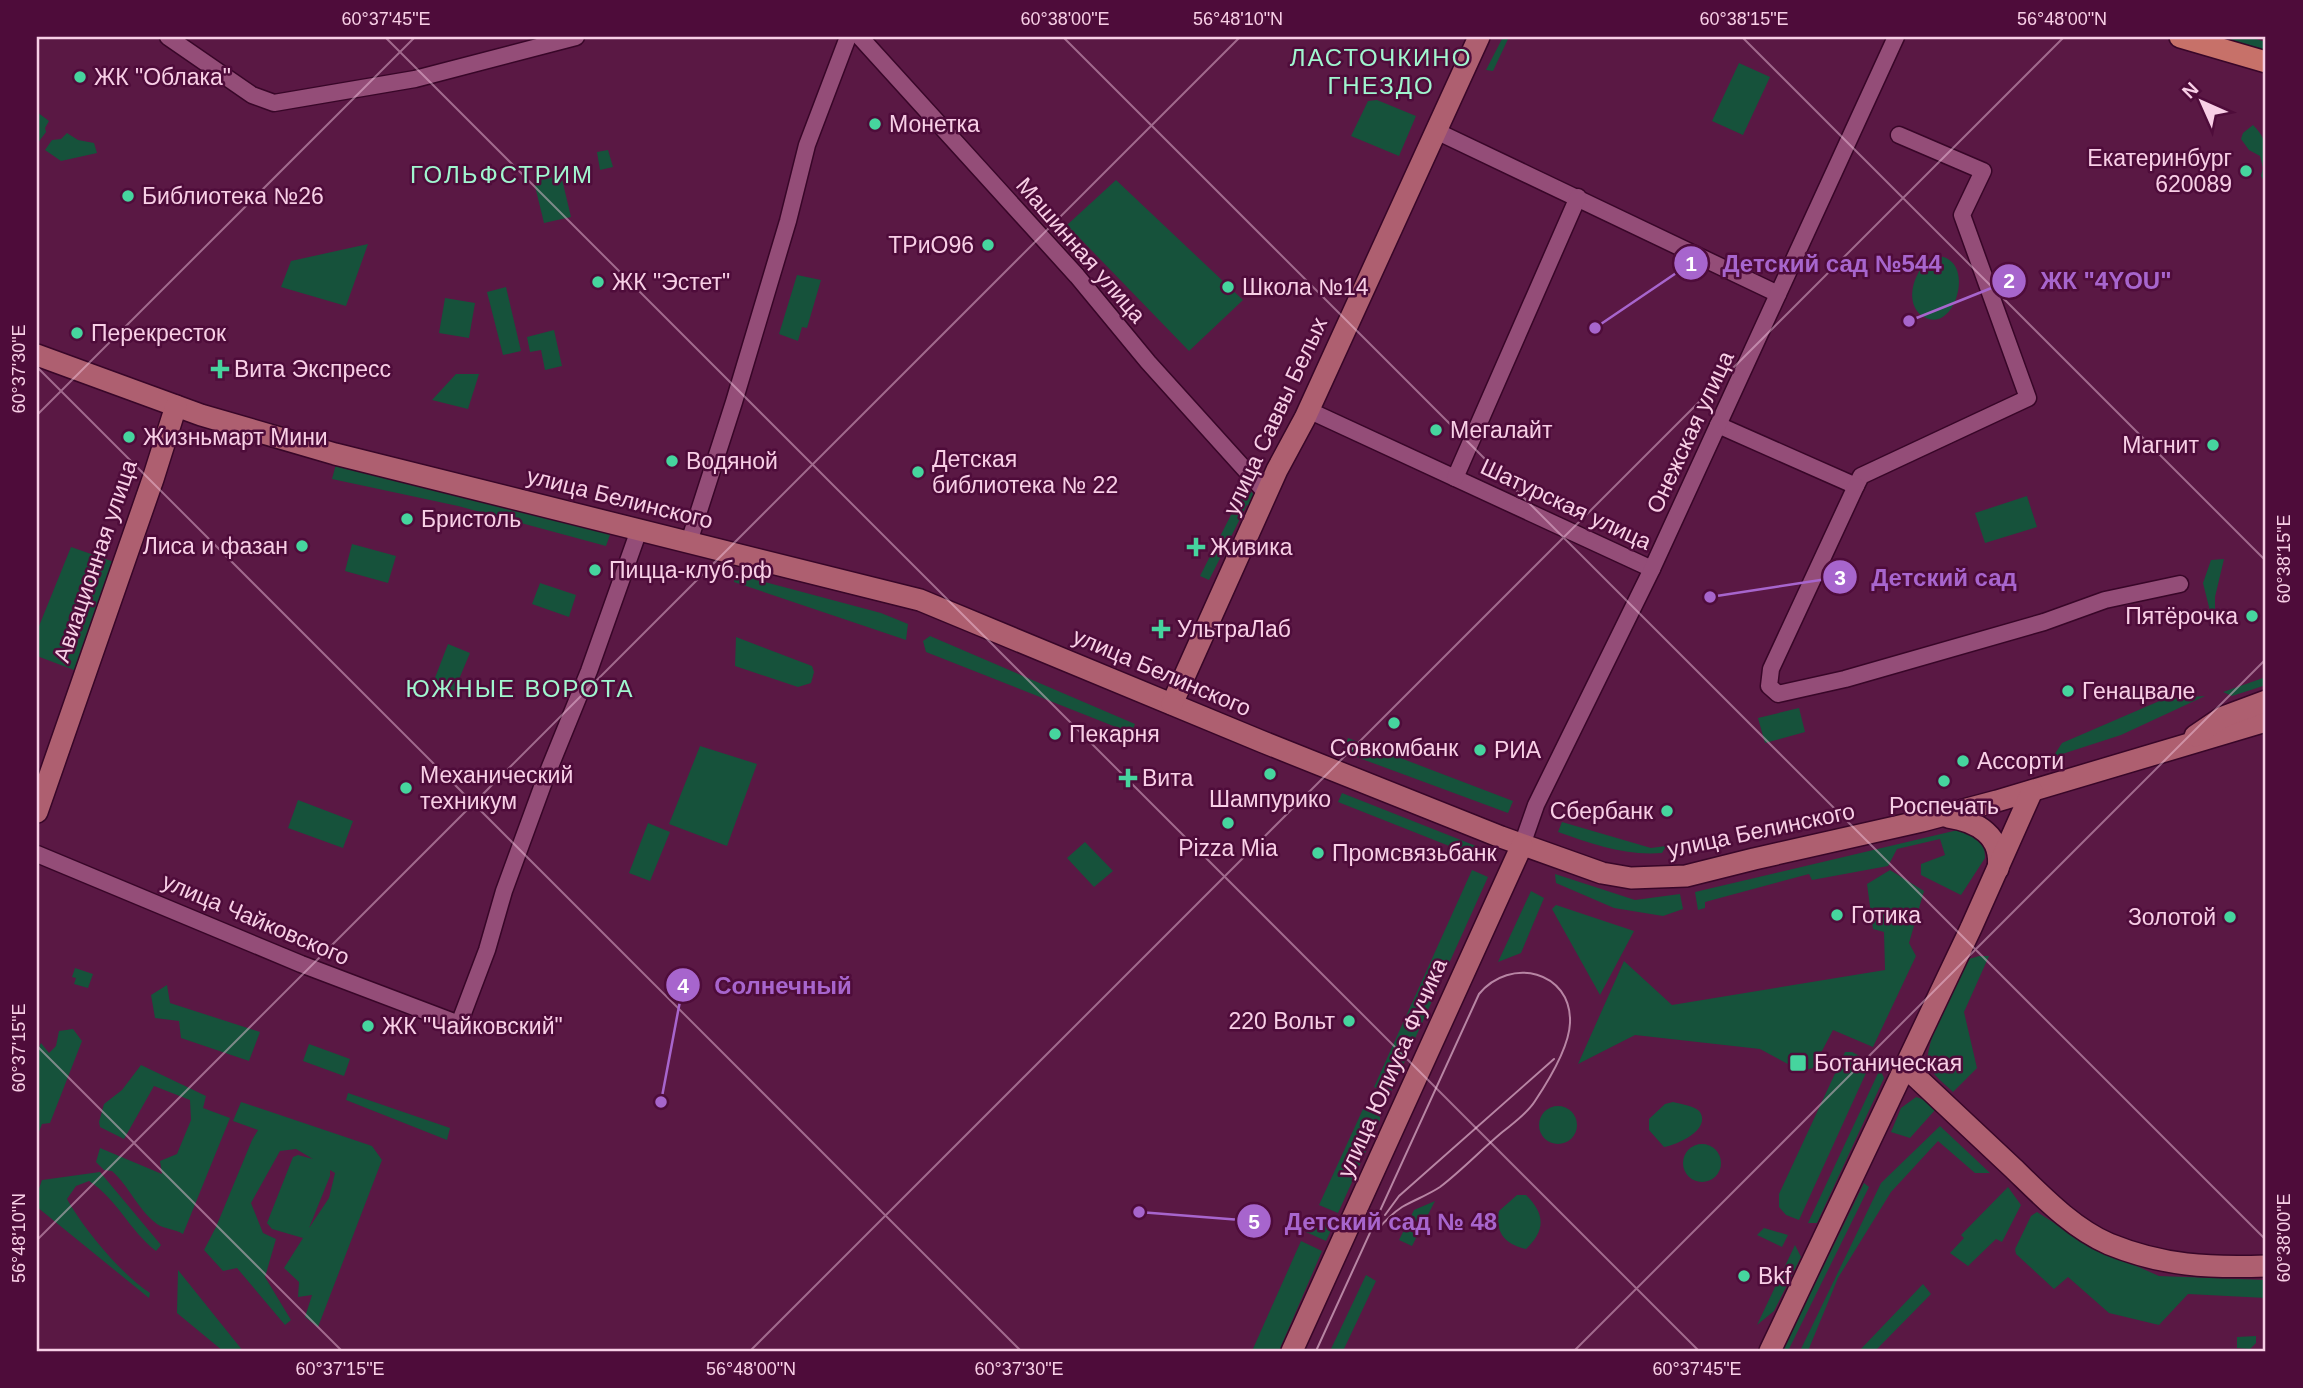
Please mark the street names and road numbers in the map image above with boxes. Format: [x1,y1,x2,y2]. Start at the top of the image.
street label: Машинная улица [1011,172,1151,328]
street label: улица Саввы Белых [1218,313,1332,519]
street label: Онежская улица [1641,347,1739,517]
street label: Шатурская улица [1477,453,1656,555]
street label: Авиационная улица [48,456,142,666]
street label: улица Белинского [524,462,716,534]
street label: улица Белинского [1069,623,1255,721]
street label: улица Белинского [1665,797,1857,863]
street label: улица Чайковского [158,868,354,970]
street label: улица Юлиуса Фучика [1332,954,1452,1182]

